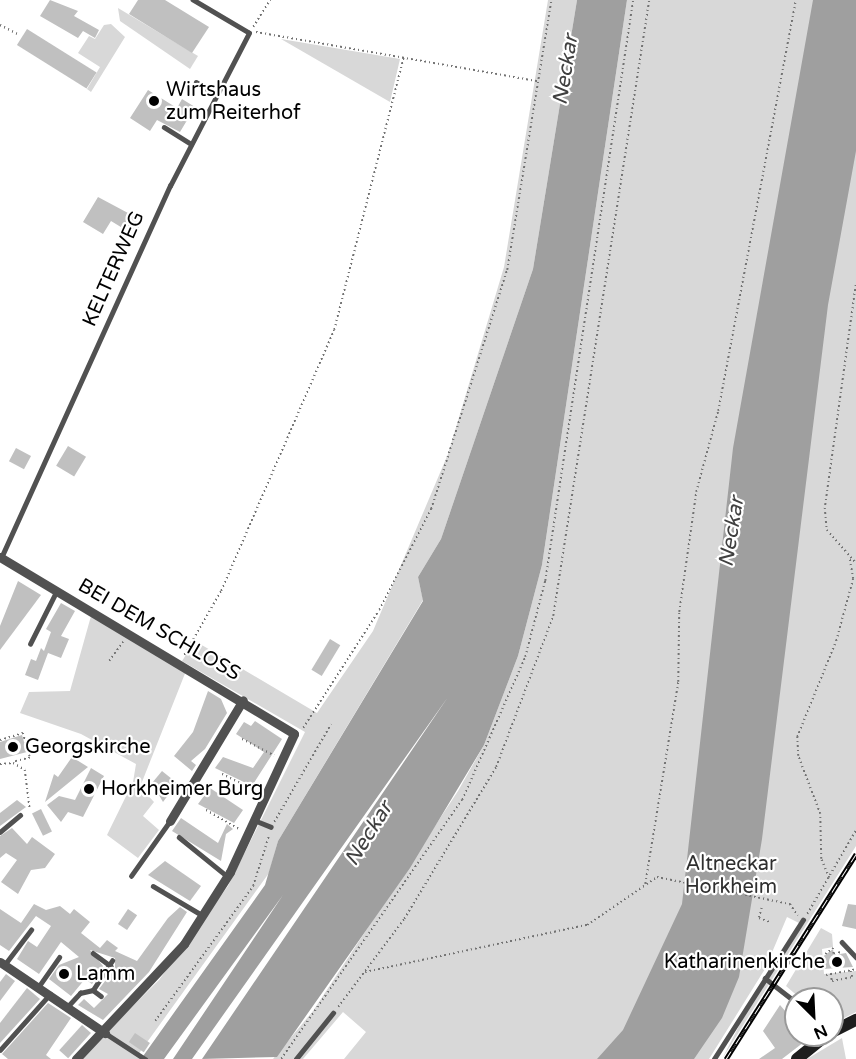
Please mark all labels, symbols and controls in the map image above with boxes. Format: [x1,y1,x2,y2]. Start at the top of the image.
water label: Neckar [548,33,584,107]
place label: Wirtshaus zum Reiterhof [166,78,301,125]
marker: Wirtshaus zum Reiterhof [147,94,161,108]
street label: KELTERWEG [78,208,150,330]
water label: Neckar [714,495,750,569]
street label: BEI DEM SCHLOSS [74,574,244,686]
place label: Georgskirche [25,735,151,759]
marker: Georgskirche [6,740,20,754]
place label: Horkheimer Burg [101,777,263,801]
marker: Horkheimer Burg [82,782,96,796]
water label: Neckar [340,797,398,871]
park label: Altneckar Horkheim [685,852,777,899]
place label: Katharinenkirche [664,950,825,974]
marker: Katharinenkirche [830,955,844,969]
place label: Lamm [76,962,135,986]
marker: Lamm [57,967,71,981]
north arrow [784,987,844,1047]
text: N [811,1020,830,1043]

